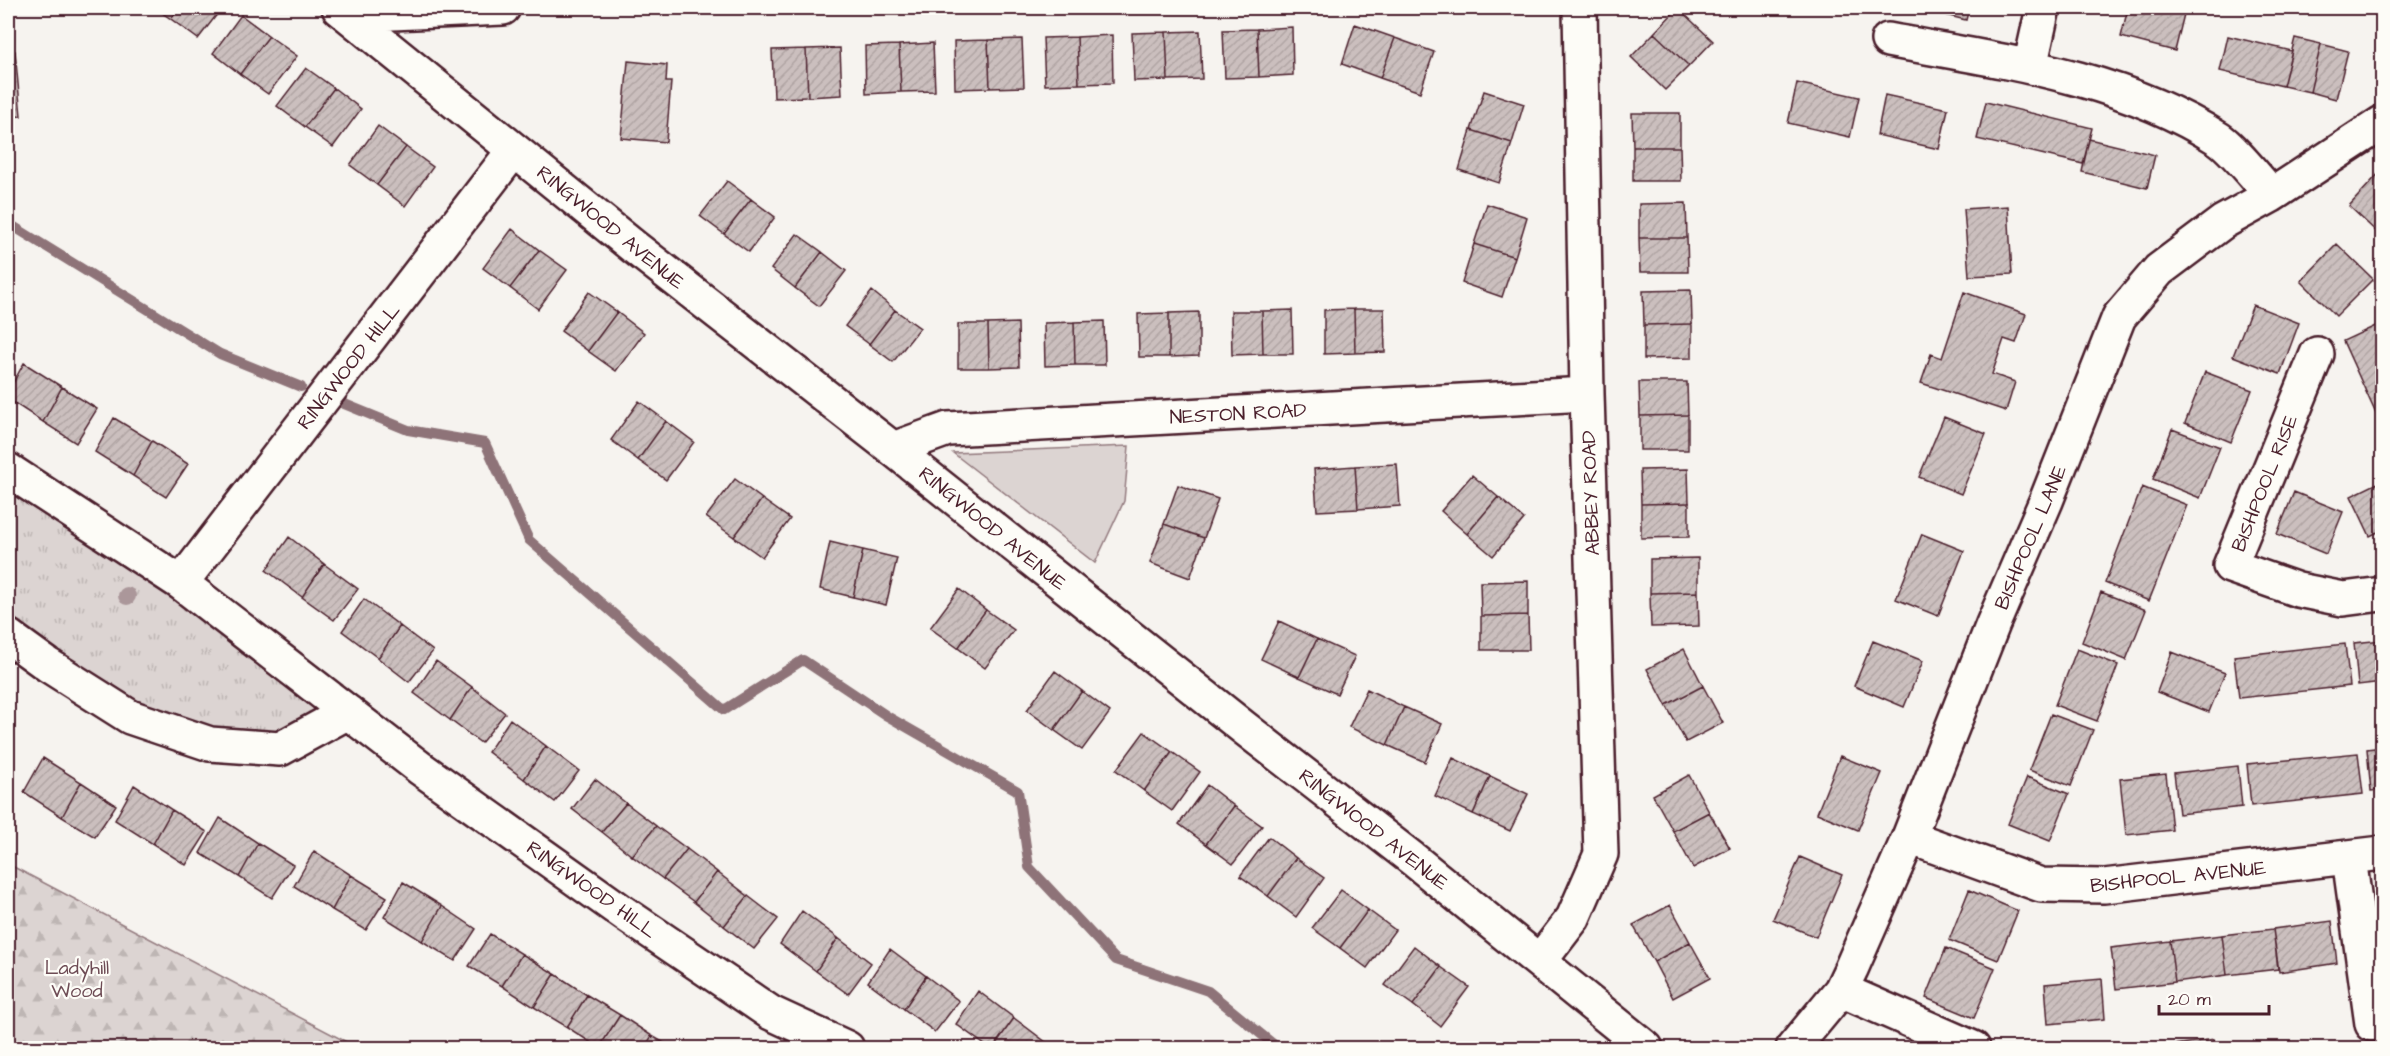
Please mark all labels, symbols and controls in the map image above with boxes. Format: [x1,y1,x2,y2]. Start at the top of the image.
street label: RINGWOOD AVENUE [530,159,690,296]
street label: RINGWOOD HILL [291,298,407,436]
street label: NESTON ROAD [1169,396,1307,432]
street label: BISHPOOL RISE [2225,410,2305,556]
street label: ABBEY ROAD [1575,430,1607,556]
street label: RINGWOOD AVENUE [912,460,1072,597]
street label: BISHPOOL LANE [1988,461,2074,614]
street label: RINGWOOD AVENUE [1293,762,1454,897]
street label: RINGWOOD HILL [521,834,662,945]
street label: BISHPOOL AVENUE [2089,854,2267,900]
park label: Ladyhill Wood [45,954,109,1005]
scale bar [2159,978,2268,1016]
text: 20 m [2168,987,2211,1012]

